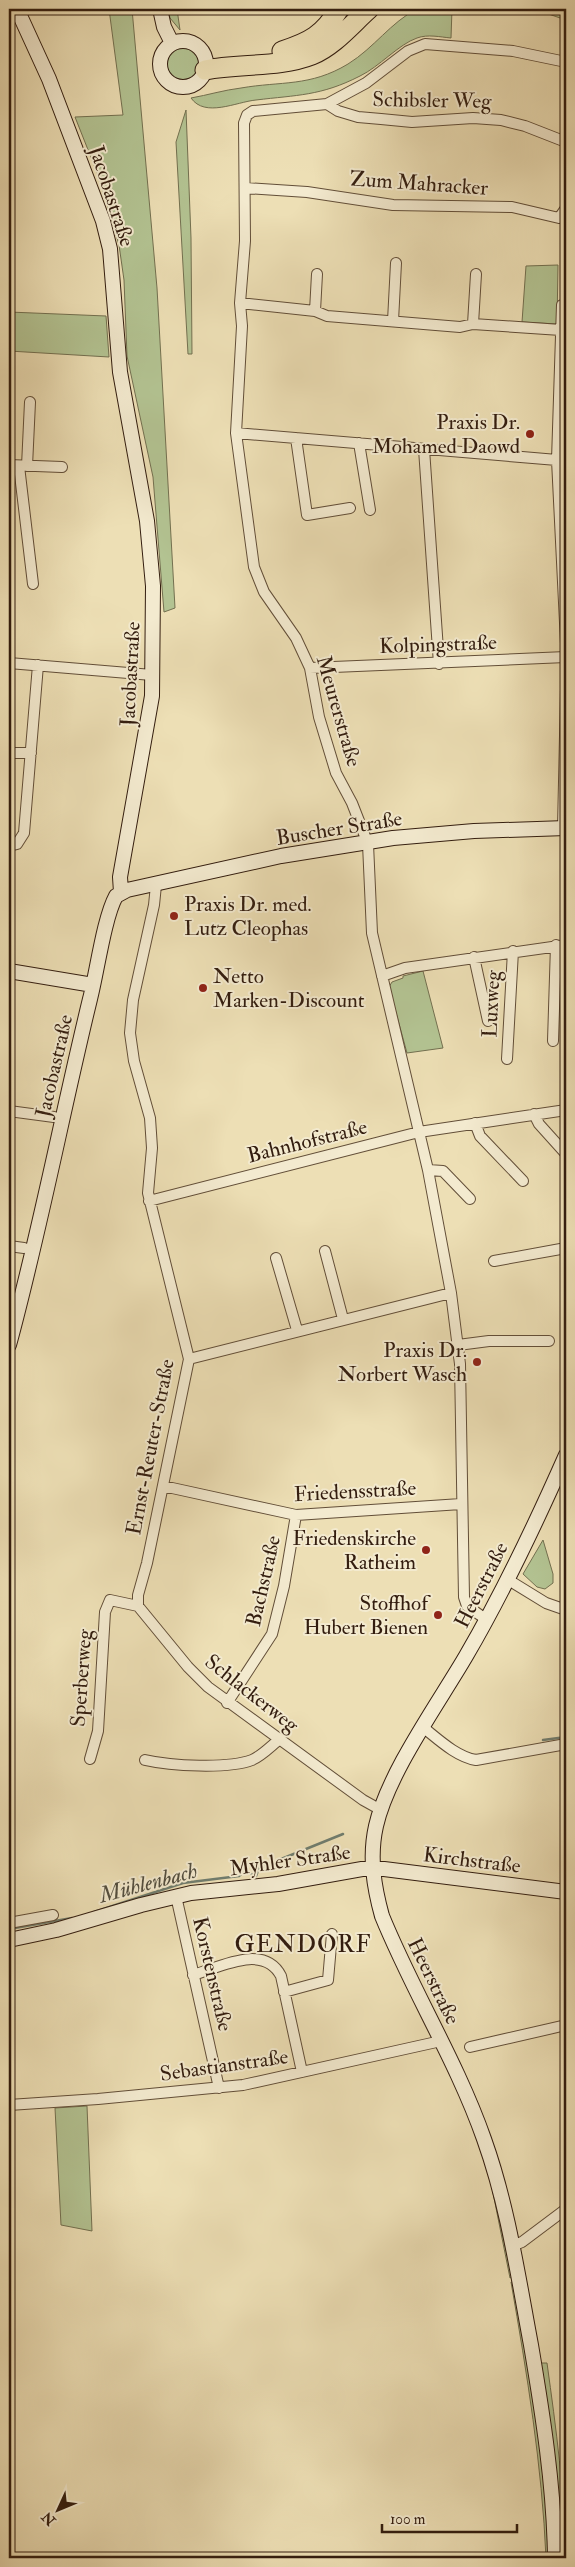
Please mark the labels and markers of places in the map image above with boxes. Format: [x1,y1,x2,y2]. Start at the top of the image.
place label: Praxis Dr. Mohamed Daowd [372,409,521,460]
marker: Praxis Dr. Mohamed Daowd [524,428,536,440]
place label: Praxis Dr. med. Lutz Cleophas [184,891,312,942]
marker: Praxis Dr. med. Lutz Cleophas [168,910,180,922]
place label: Netto Marken-Discount [213,963,365,1014]
marker: Netto Marken-Discount [197,982,209,994]
place label: Praxis Dr. Norbert Wasch [338,1337,467,1388]
marker: Praxis Dr. Norbert Wasch [471,1356,483,1368]
place label: Friedenskirche Ratheim [292,1525,416,1576]
marker: Friedenskirche Ratheim [420,1544,432,1556]
place label: Stoffhof Hubert Bienen [304,1590,431,1641]
marker: Stoffhof Hubert Bienen [432,1609,444,1621]

